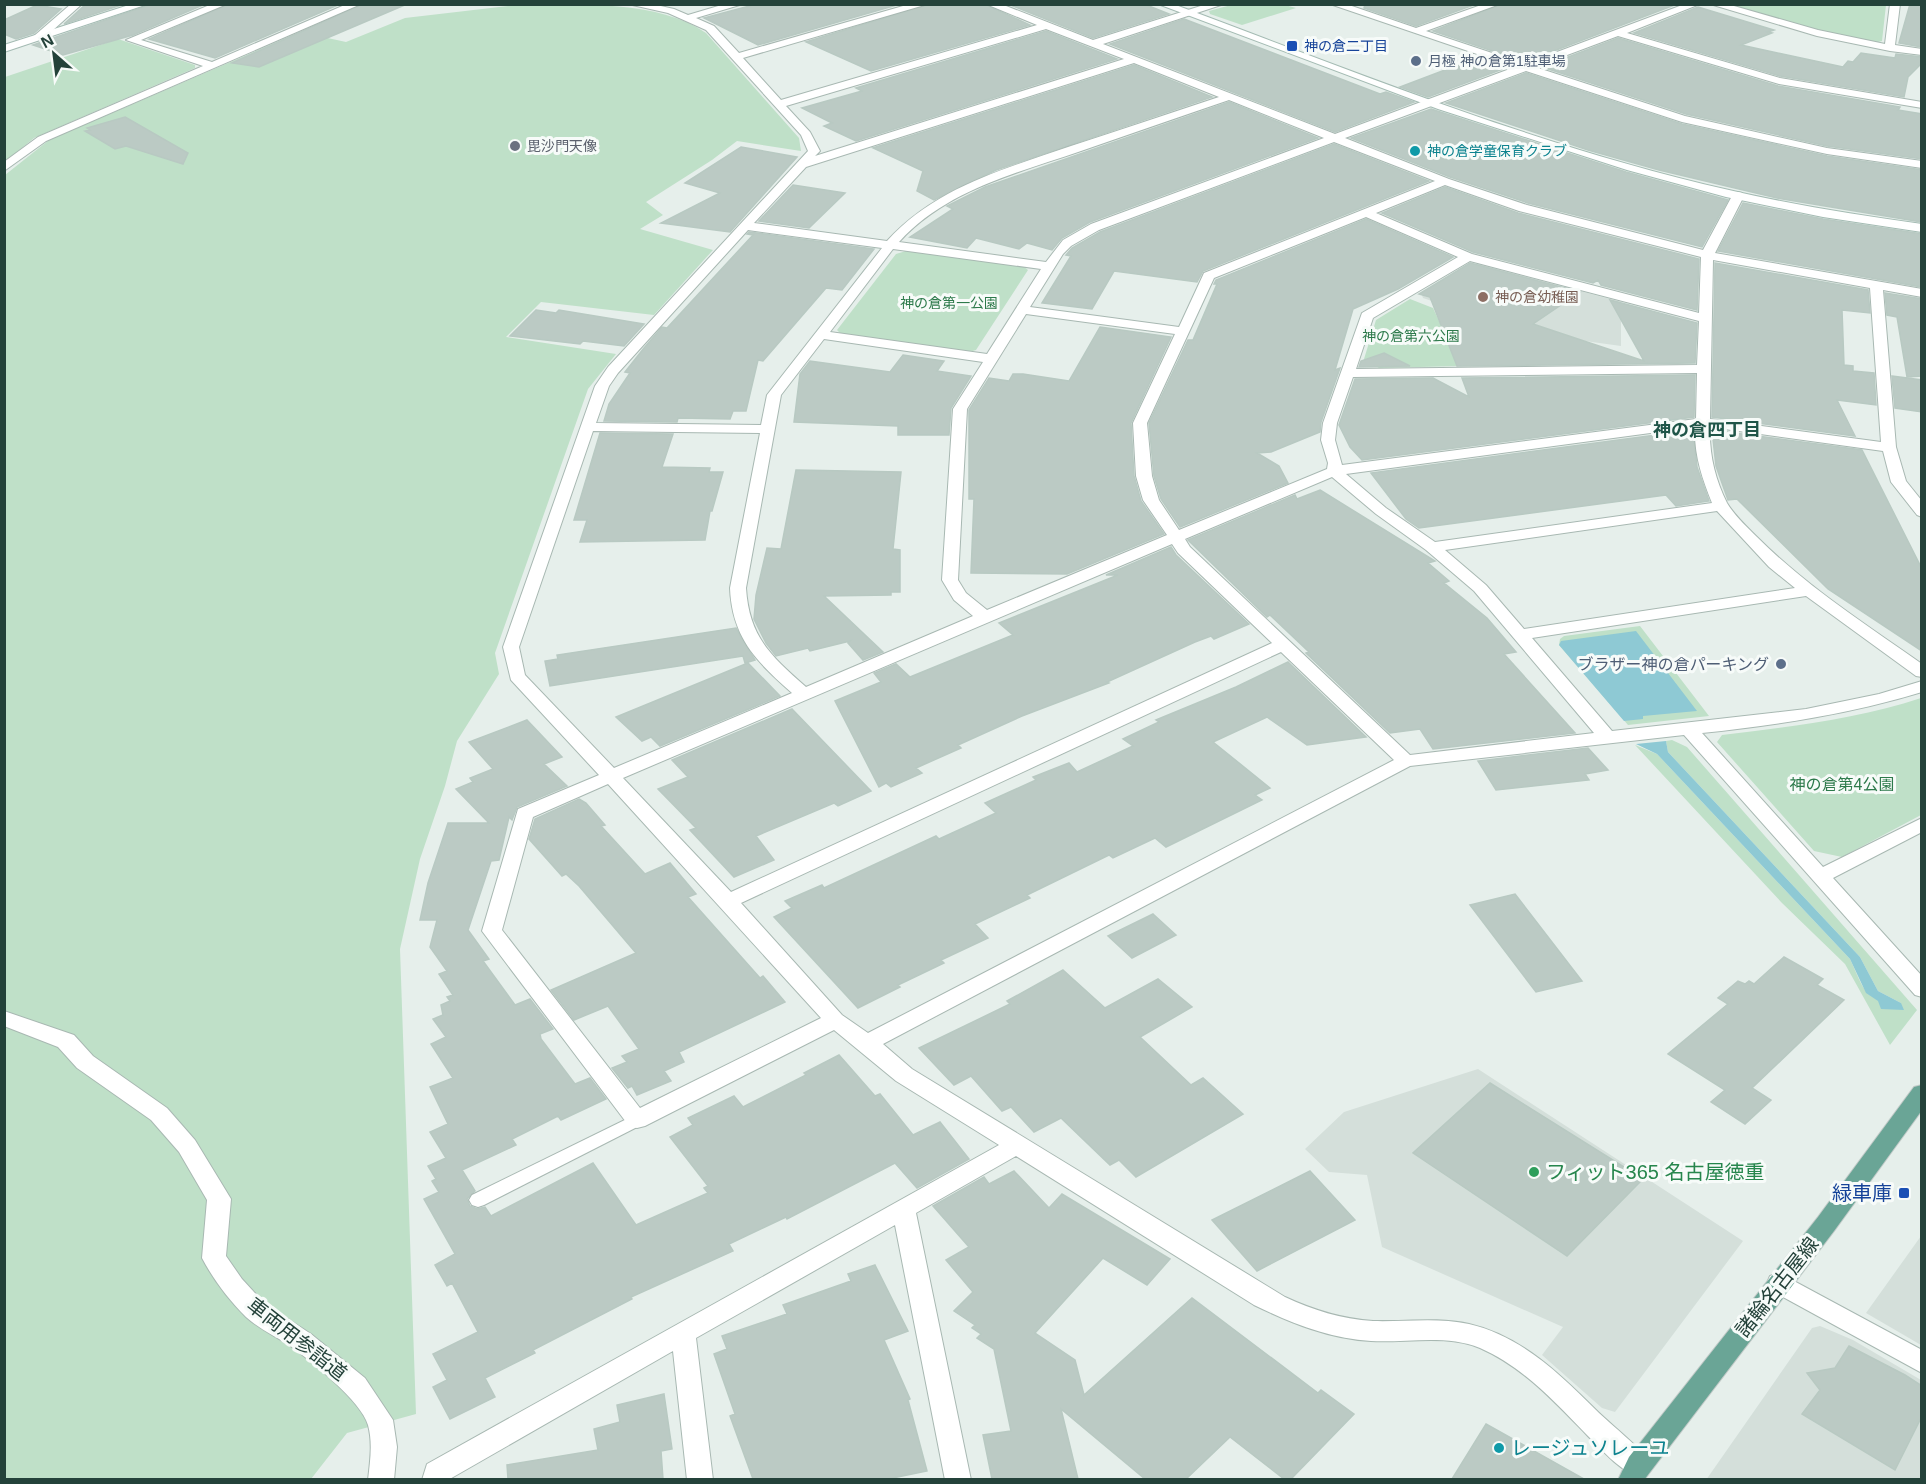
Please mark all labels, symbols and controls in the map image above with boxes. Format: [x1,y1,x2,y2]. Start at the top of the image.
north arrow [24,24,84,84]
text: N [38,31,56,51]
place label: 神の倉二丁目 [1304,38,1388,54]
marker: 神の倉二丁目 [1285,39,1299,53]
place label: 月極 神の倉第1駐車場 [1428,53,1566,69]
marker: 月極 神の倉第1駐車場 [1409,54,1423,68]
place label: 毘沙門天像 [527,138,597,154]
marker: 毘沙門天像 [508,139,522,153]
place label: 神の倉学童保育クラブ [1427,143,1567,159]
marker: 神の倉学童保育クラブ [1408,144,1422,158]
place label: 神の倉幼稚園 [1495,289,1579,305]
marker: 神の倉幼稚園 [1476,290,1490,304]
park label: 神の倉第一公園 [900,295,998,311]
park label: 神の倉第六公園 [1362,328,1460,344]
district label: 神の倉四丁目 [1653,420,1761,440]
place label: ブラザー神の倉パーキング [1577,656,1769,673]
marker: ブラザー神の倉パーキング [1774,657,1788,671]
park label: 神の倉第4公園 [1790,776,1894,793]
place label: フィット365 名古屋徳重 [1546,1161,1765,1183]
marker: フィット365 名古屋徳重 [1527,1165,1541,1179]
place label: 緑車庫 [1832,1182,1892,1204]
marker: 緑車庫 [1897,1186,1911,1200]
street label: 諸輪名古屋線 [1731,1233,1823,1341]
street label: 車両用参詣道 [243,1293,351,1385]
place label: レージュソレーユ [1511,1437,1669,1459]
marker: レージュソレーユ [1492,1441,1506,1455]

